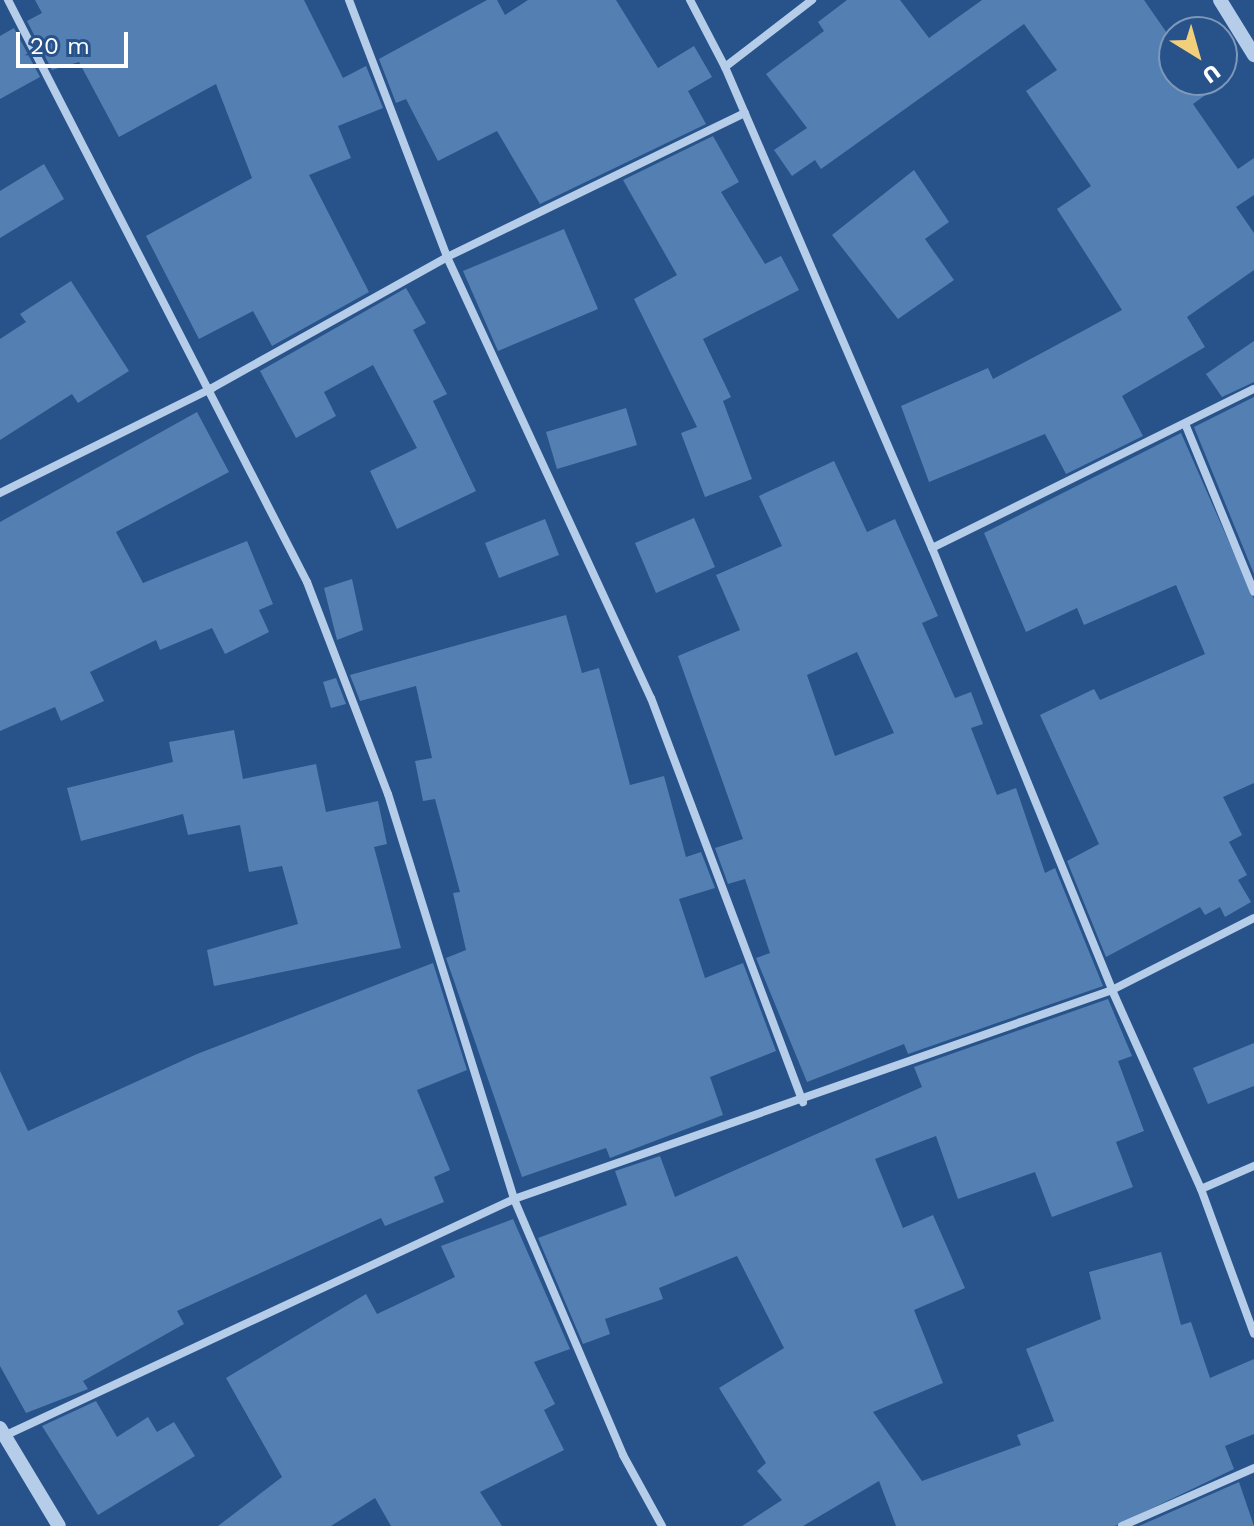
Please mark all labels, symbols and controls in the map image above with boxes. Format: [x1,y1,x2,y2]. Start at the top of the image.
scale bar [20,16,132,66]
north arrow [1158,16,1238,96]
text: 20 m [30,32,90,60]
text: U [1198,59,1225,89]

